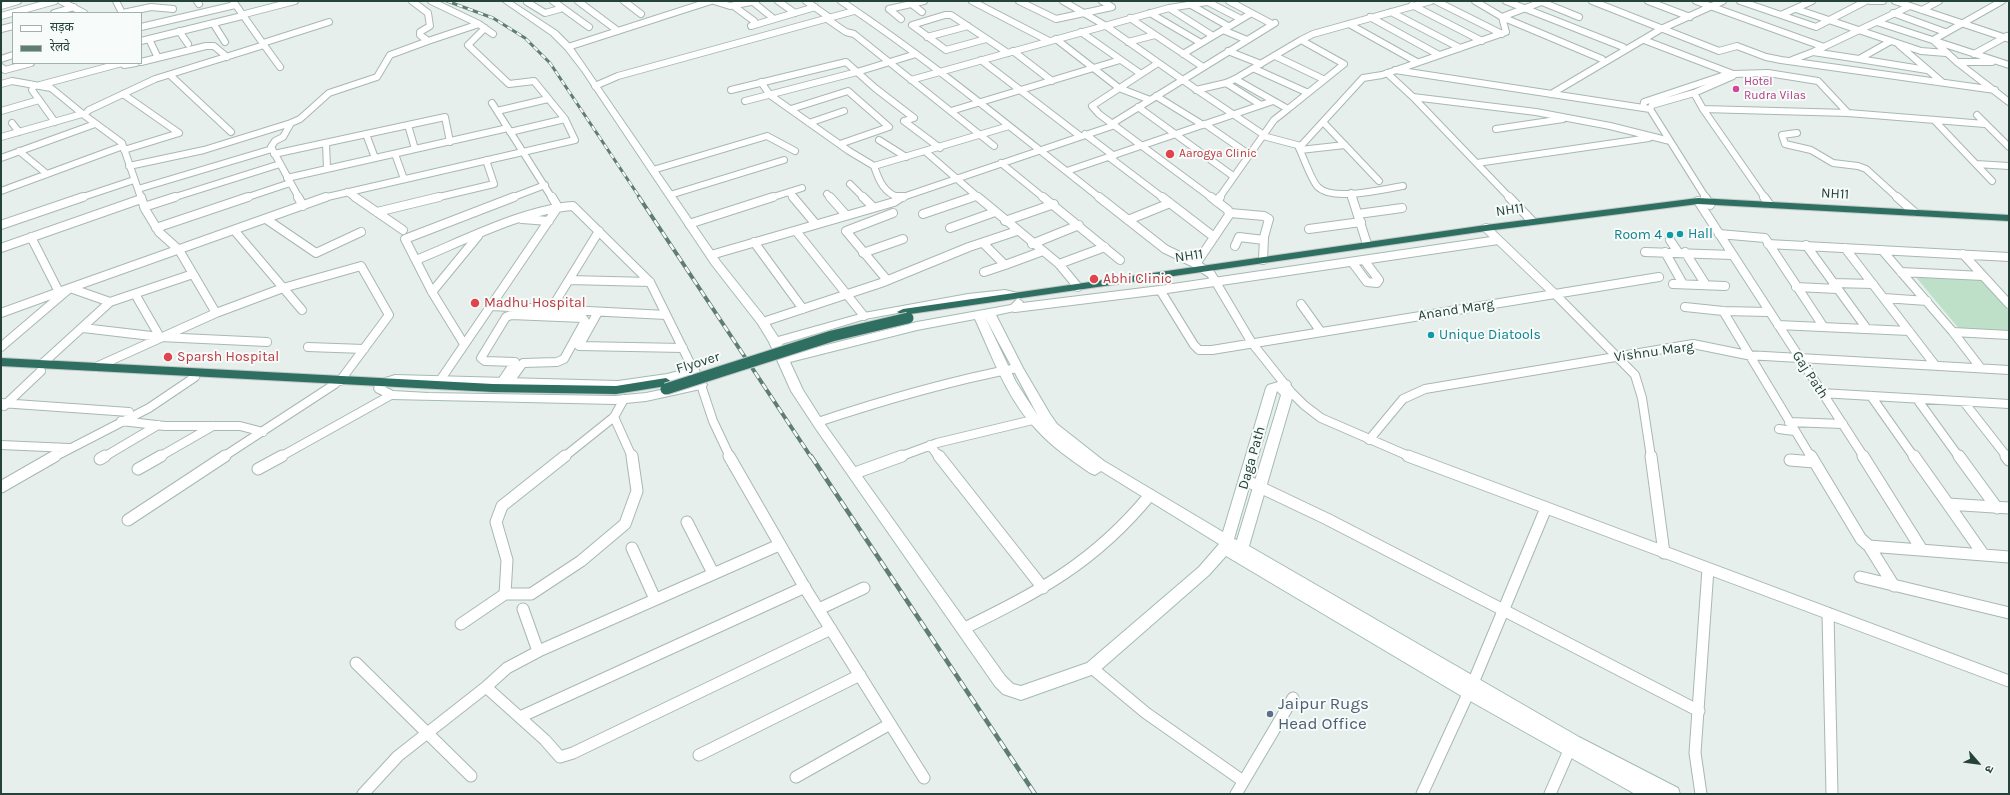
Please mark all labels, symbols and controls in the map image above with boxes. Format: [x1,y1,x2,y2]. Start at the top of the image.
legend [12,12,142,64]
text: सड़क [50,20,74,34]
text: रेलवे [50,40,70,54]
place label: Hotel Rudra Vilas [1744,75,1806,103]
marker: Hotel Rudra Vilas [1731,84,1741,94]
place label: Aarogya Clinic [1179,147,1257,161]
marker: Aarogya Clinic [1164,148,1176,160]
street label: NH11 [1820,185,1850,203]
street label: NH11 [1495,200,1525,220]
place label: Hall [1688,226,1713,242]
place label: Room 4 [1614,227,1662,243]
marker: Hall [1675,229,1685,239]
marker: Room 4 [1665,230,1675,240]
street label: NH11 [1174,246,1204,266]
place label: Abhi Clinic [1103,271,1172,287]
marker: Abhi Clinic [1088,273,1100,285]
place label: Madhu Hospital [484,295,586,311]
street label: Anand Marg [1417,296,1495,324]
marker: Madhu Hospital [469,297,481,309]
place label: Unique Diatools [1439,327,1541,343]
marker: Unique Diatools [1426,330,1436,340]
street label: Vishnu Marg [1613,338,1695,366]
street label: Flyover [674,348,722,378]
street label: Gaj Path [1788,348,1832,402]
place label: Sparsh Hospital [177,349,279,365]
marker: Sparsh Hospital [162,351,174,363]
street label: Daga Path [1235,424,1269,492]
place label: Jaipur Rugs Head Office [1278,694,1369,734]
marker: Jaipur Rugs Head Office [1265,709,1275,719]
north arrow [1958,743,1998,783]
text: उ [1982,763,1996,775]

